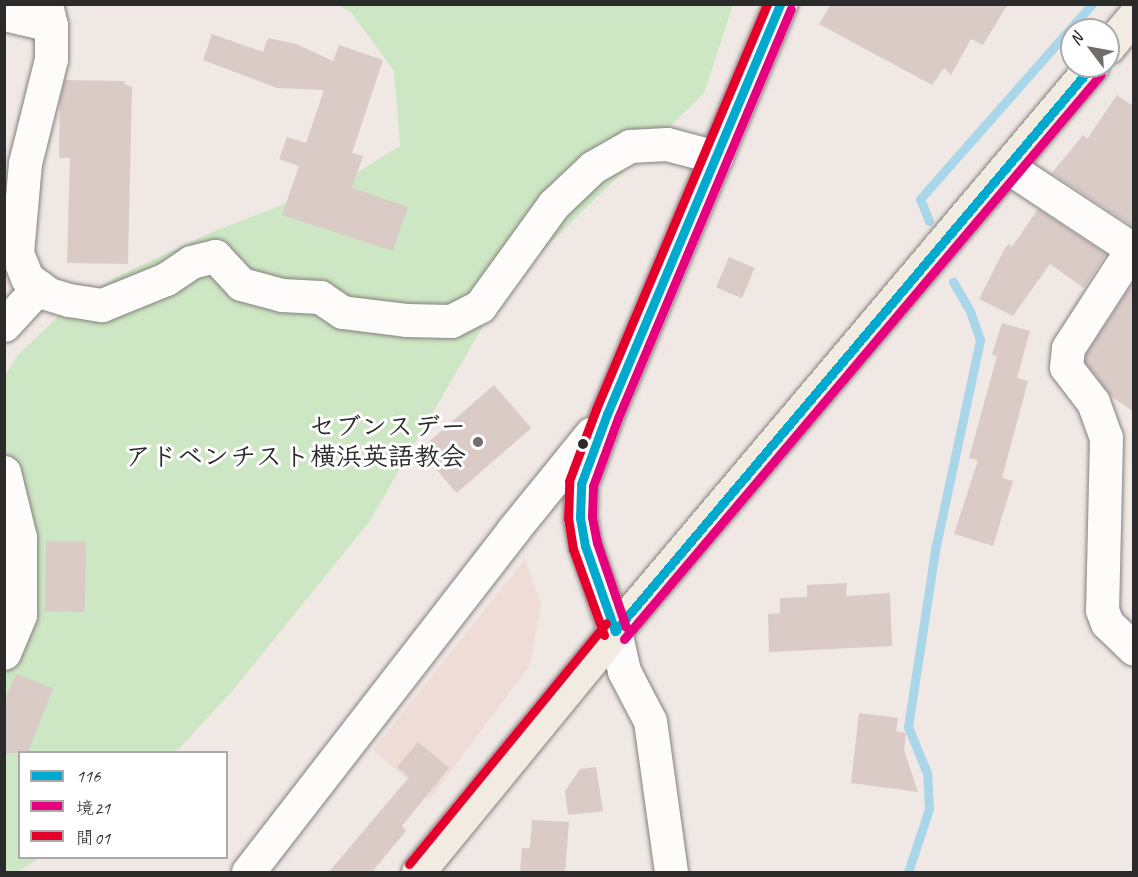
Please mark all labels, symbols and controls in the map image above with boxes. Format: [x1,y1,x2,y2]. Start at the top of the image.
north arrow [1060,18,1120,78]
text: N [1065,30,1088,49]
place label: セブンスデー アドベンチスト横浜英語教会 [128,411,466,472]
marker: セブンスデー アドベンチスト横浜英語教会 [471,435,485,449]
unlabelled marker [577,438,589,450]
legend [18,751,228,859]
text: 116 [76,765,100,787]
text: 境21 [76,797,110,819]
text: 間01 [76,827,110,849]

